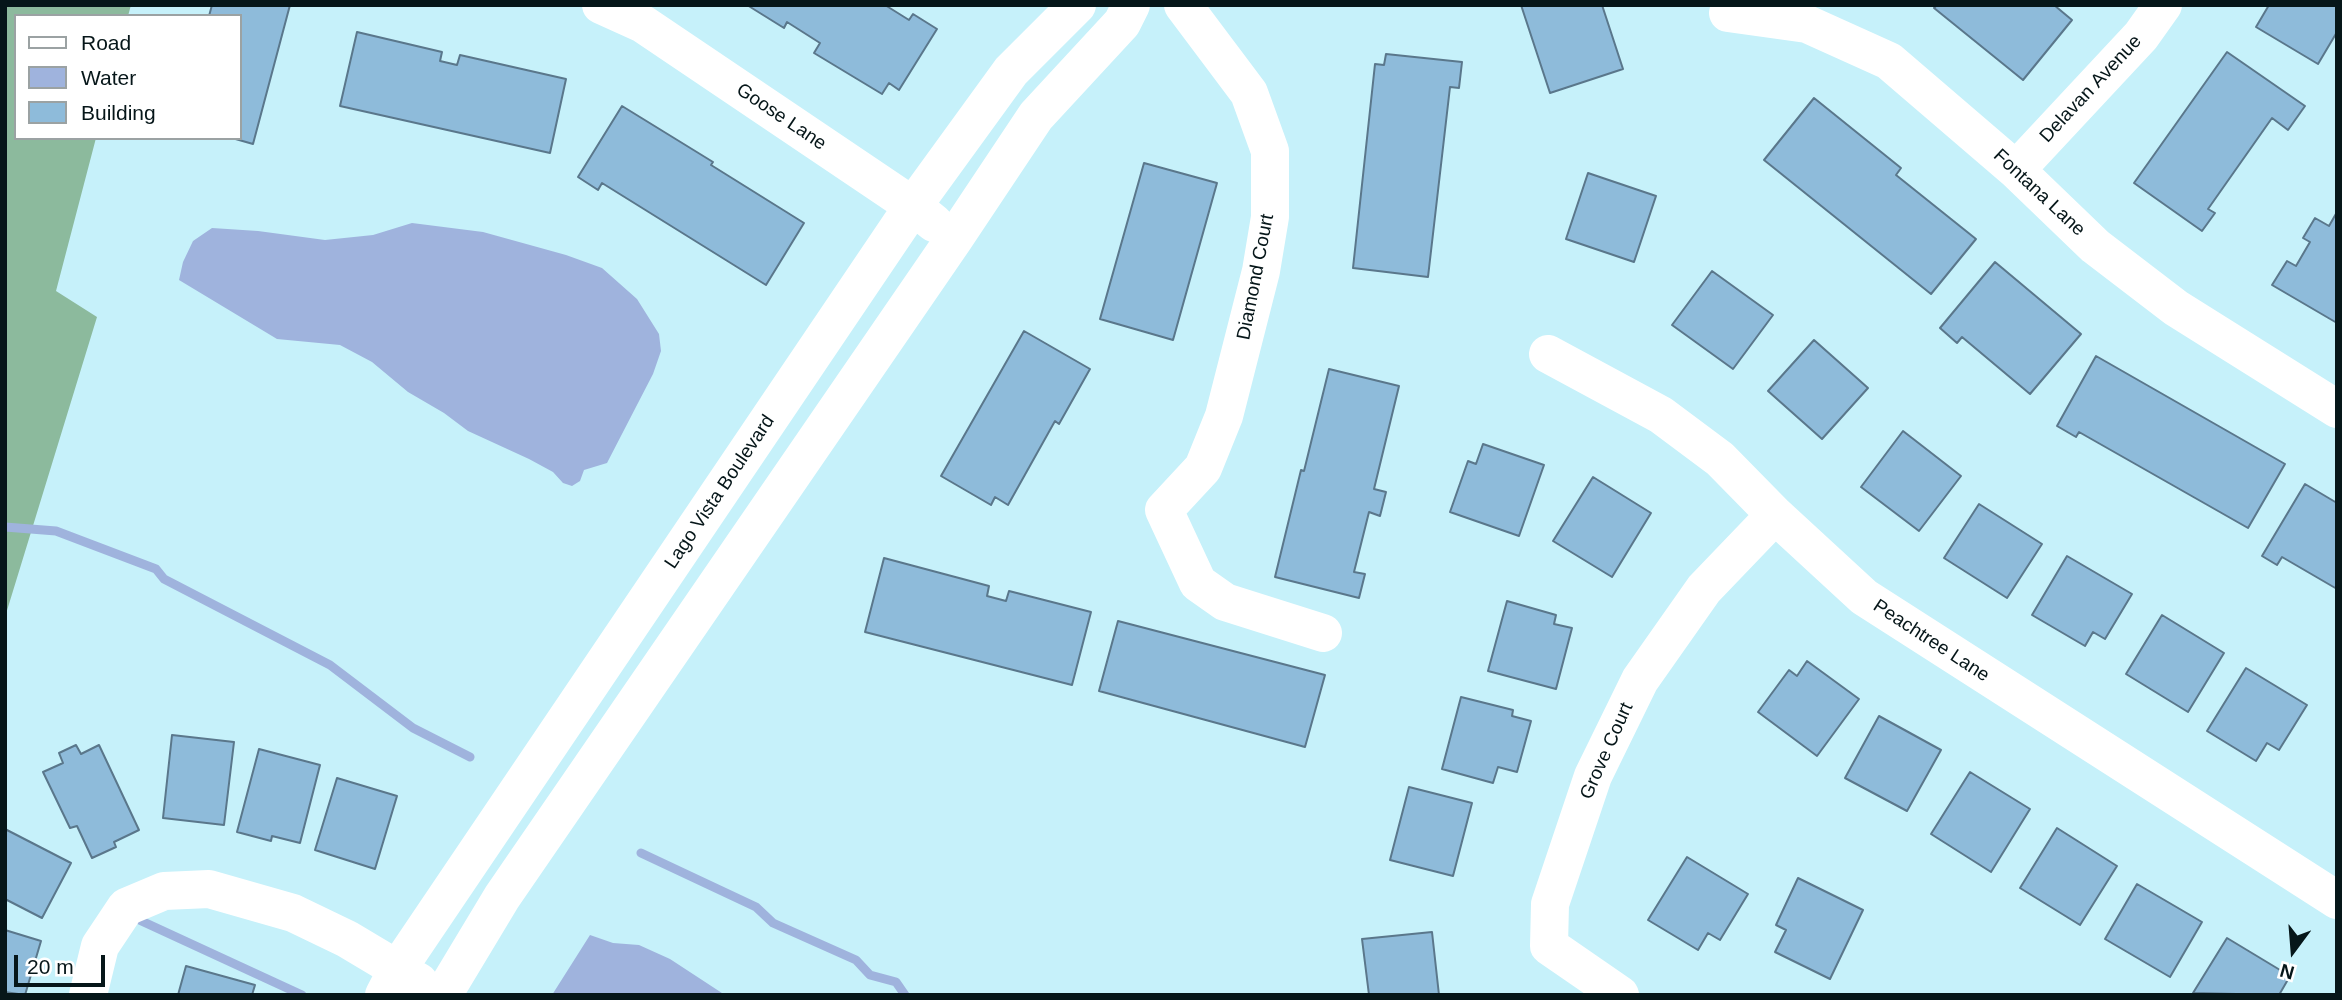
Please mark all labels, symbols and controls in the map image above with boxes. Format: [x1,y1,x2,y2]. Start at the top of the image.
legend [14,14,242,140]
street label: Delavan Avenue [2035,30,2147,148]
text: Road [81,31,131,54]
text: Water [81,66,136,89]
street label: Goose Lane [732,79,830,155]
text: Building [81,101,156,124]
street label: Fontana Lane [1988,145,2090,241]
street label: Diamond Court [1233,212,1279,342]
street label: Lago Vista Boulevard [660,411,780,573]
street label: Peachtree Lane [1869,595,1993,687]
street label: Grove Court [1576,699,1638,803]
north arrow [2258,916,2328,986]
scale bar [18,940,108,984]
text: 20 m [27,955,74,978]
text: N [2278,960,2297,984]

